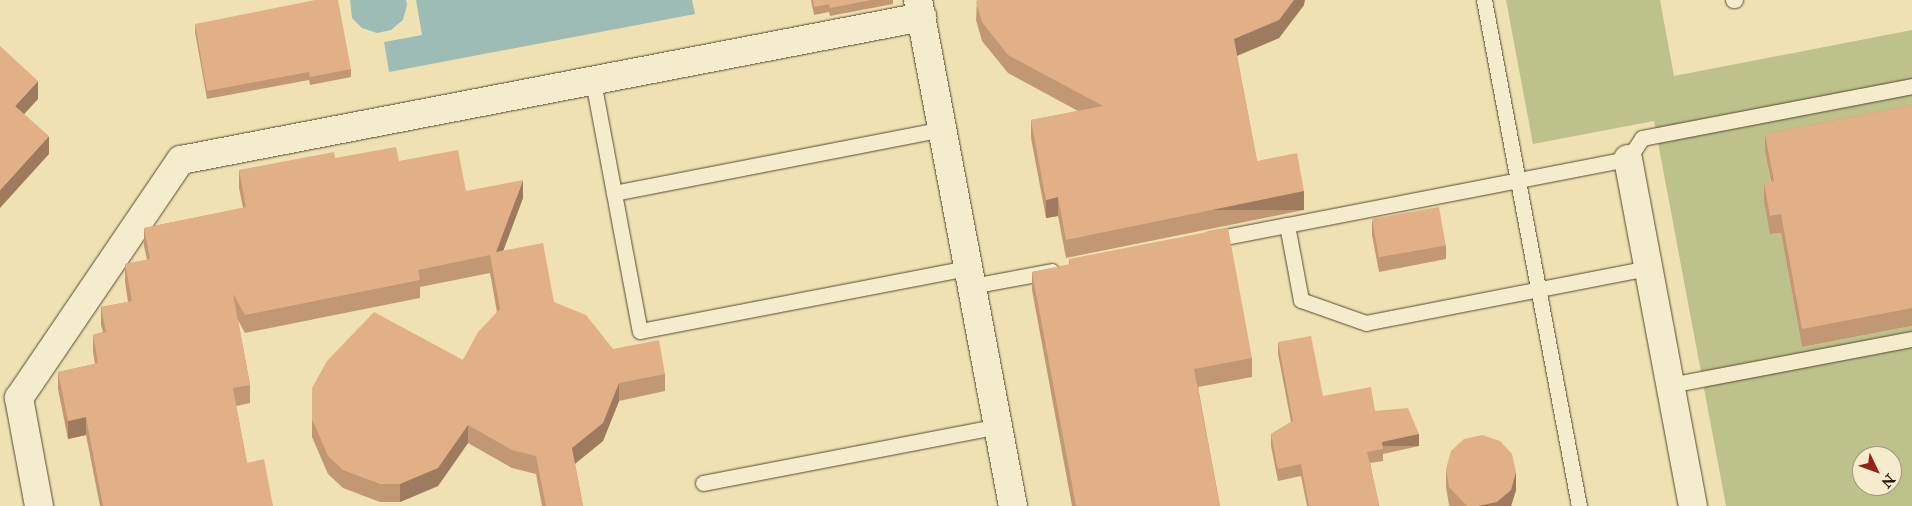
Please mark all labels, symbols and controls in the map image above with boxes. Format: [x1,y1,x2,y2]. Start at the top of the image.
north arrow [1852,446,1902,496]
text: N [1877,470,1898,491]

